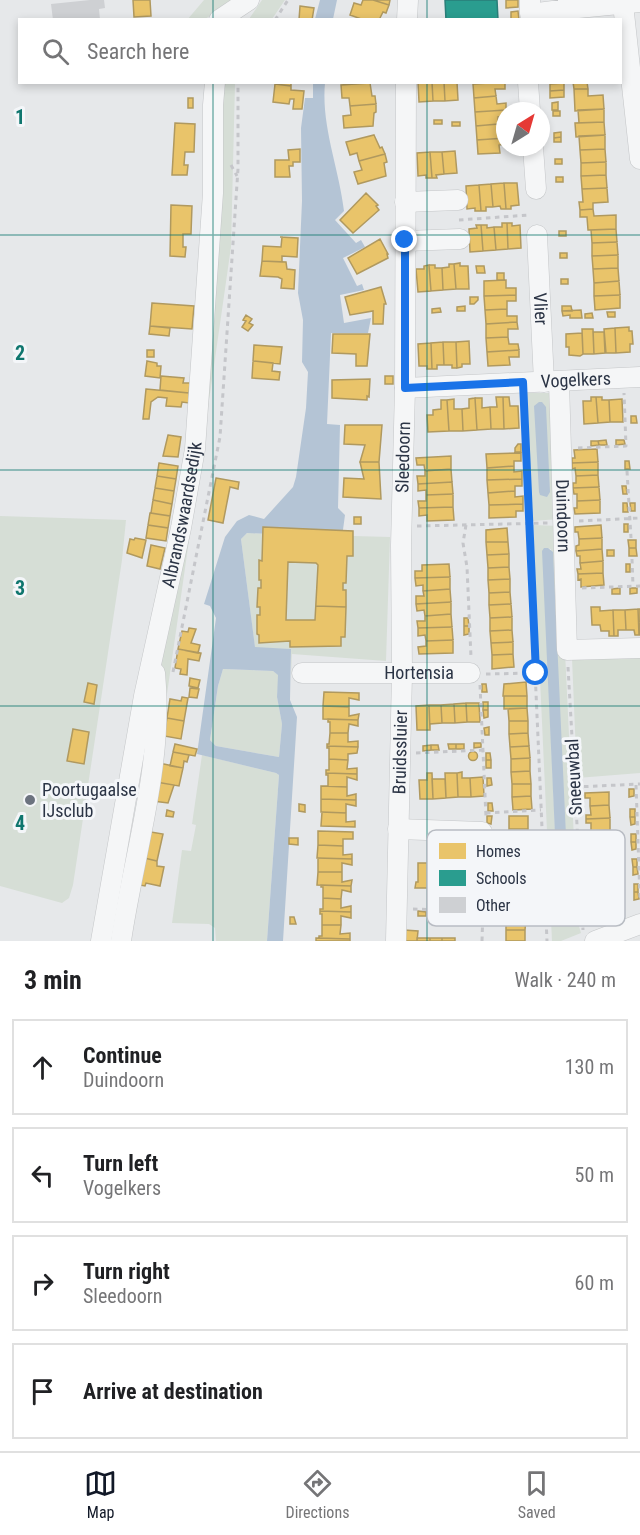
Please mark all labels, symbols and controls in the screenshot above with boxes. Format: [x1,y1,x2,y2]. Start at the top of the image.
search box [18,18,622,84]
icon: search [39,35,72,68]
text: Search here [87,39,189,64]
north arrow [496,102,550,156]
text: 1 [15,105,25,129]
route end [391,226,417,252]
street label: Vlier [530,292,552,326]
text: 2 [15,341,25,365]
street label: Vogelkers [540,367,611,392]
street label: Sleedoorn [391,421,414,493]
street label: Albrandswaardsedijk [157,441,205,590]
street label: Duindoorn [552,479,575,553]
text: 3 [15,576,25,600]
route start [522,659,548,685]
street label: Hortensia [384,662,454,683]
street label: Bruidssluier [388,709,411,794]
street label: Sneeuwbal [561,738,586,816]
place label: Poortugaalse IJsclub [42,779,137,821]
marker: Poortugaalse IJsclub [23,793,37,807]
text: 4 [15,811,25,835]
legend [427,830,625,926]
text: Homes [476,842,521,861]
text: Schools [476,869,526,888]
text: Other [476,896,511,915]
text: 3 min [24,965,82,995]
text: Walk · 240 m [515,968,616,992]
text: Continue [83,1043,162,1068]
icon: ahead [26,1051,59,1084]
text: 130 m [565,1055,614,1079]
text: Duindoorn [83,1068,164,1092]
text: Turn left [83,1151,158,1176]
icon: left [26,1159,59,1192]
text: 50 m [575,1163,614,1187]
text: Vogelkers [83,1176,161,1200]
text: Turn right [83,1259,170,1284]
icon: right [26,1267,59,1300]
text: 60 m [575,1271,614,1295]
text: Sleedoorn [83,1284,163,1308]
icon: arrive [26,1375,59,1408]
text: Arrive at destination [83,1379,263,1404]
tab: Map [84,1467,117,1522]
tab: Directions [286,1467,349,1522]
tab: Saved [518,1467,556,1522]

